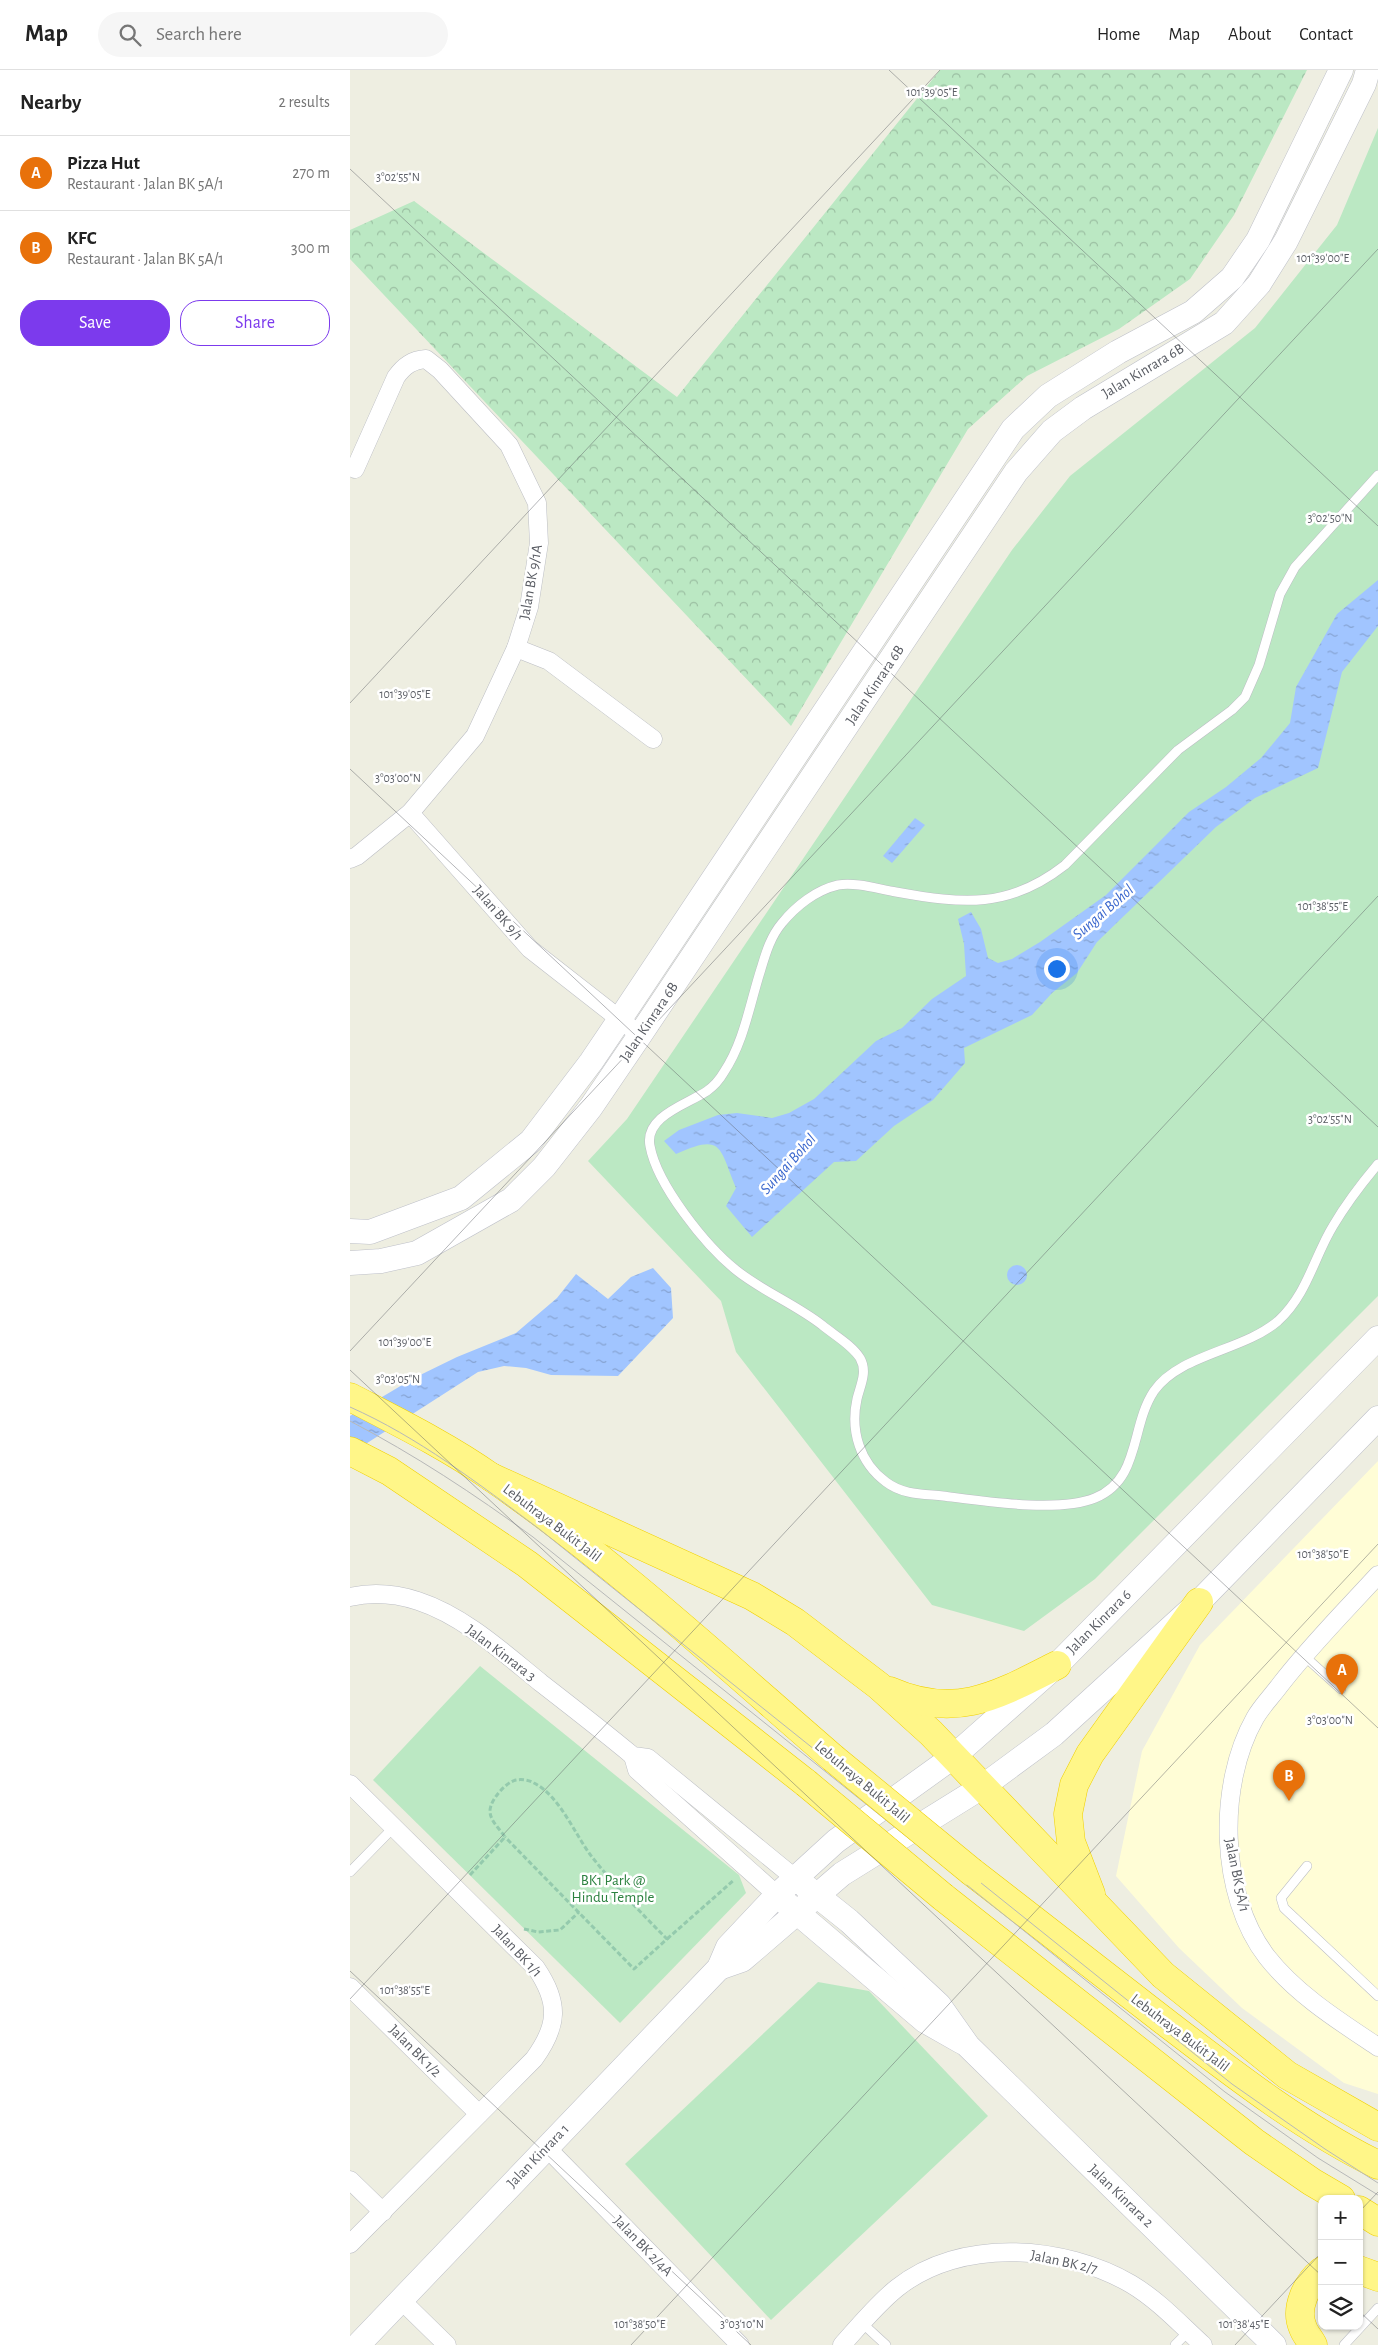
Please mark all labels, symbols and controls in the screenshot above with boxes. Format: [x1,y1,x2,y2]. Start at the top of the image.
search box [98,12,448,57]
icon: search [116,21,144,49]
text: Map [25,22,68,46]
text: Search here [156,25,242,44]
text: Home [1097,26,1140,44]
text: Map [1168,26,1200,44]
text: About [1228,26,1271,44]
text: Contact [1299,26,1353,44]
text: 101°39'05"E [906,86,958,98]
text: Nearby [20,92,81,113]
text: 2 results [278,94,330,110]
text: Pizza Hut [67,154,140,173]
text: A [31,165,41,181]
text: 270 m [292,165,330,181]
text: 3°02'55"N [376,171,420,183]
text: Restaurant · Jalan BK 5A/1 [67,176,224,192]
text: KFC [67,229,97,248]
text: B [31,240,41,256]
text: 300 m [291,240,330,256]
text: Restaurant · Jalan BK 5A/1 [67,251,224,267]
text: 101°39'00"E [1297,252,1349,264]
button: Save [20,300,170,346]
button: Share [180,300,330,346]
street label: Jalan Kinrara 6B [1100,341,1186,401]
text: 3°02'50"N [1307,512,1353,524]
street label: Jalan BK 9/1A [517,543,545,621]
street label: Jalan Kinrara 6B [843,643,907,727]
text: 101°39'05"E [379,688,431,700]
text: 3°03'00"N [375,772,421,784]
water label: Sungai Bohol [1070,881,1137,943]
street label: Jalan BK 9/1 [470,883,526,943]
text: 101°38'55"E [1298,900,1348,912]
your location [1044,956,1070,982]
street label: Jalan Kinrara 6B [617,980,681,1064]
text: 3°02'55"N [1308,1113,1352,1125]
water label: Sungai Bohol [757,1131,819,1197]
text: 101°39'00"E [379,1336,431,1348]
text: 3°03'05"N [376,1373,420,1385]
street label: Lebuhraya Bukit Jalil [500,1481,604,1565]
text: 101°38'50"E [1297,1548,1349,1560]
street label: Jalan Kinrara 6 [1064,1587,1134,1657]
street label: Jalan Kinrara 3 [463,1622,539,1684]
pin: A [1326,1654,1358,1695]
text: 3°03'00"N [1307,1714,1353,1726]
street label: Lebuhraya Bukit Jalil [812,1738,912,1826]
pin: B [1273,1760,1305,1801]
street label: Jalan BK 5A/1 [1222,1837,1252,1913]
park label: BK1 Park @ Hindu Temple [571,1873,655,1905]
street label: Jalan BK 1/1 [489,1922,545,1980]
text: 101°38'55"E [380,1984,430,1996]
street label: Lebuhraya Bukit Jalil [1128,1991,1232,2075]
street label: Jalan BK 1/2 [386,2022,444,2080]
street label: Jalan Kinrara 1 [504,2121,572,2191]
street label: Jalan Kinrara 2 [1086,2161,1156,2231]
map controls [1318,2195,1363,2330]
button: + [1318,2195,1363,2240]
street label: Jalan BK 2/4A [611,2213,676,2279]
button: − [1318,2240,1363,2285]
street label: Jalan BK 2/7 [1029,2248,1099,2276]
button: layers [1318,2285,1363,2330]
text: 101°38'50"E [614,2318,666,2330]
text: 3°03'10"N [720,2318,764,2330]
text: 101°38'45"E [1219,2318,1270,2330]

